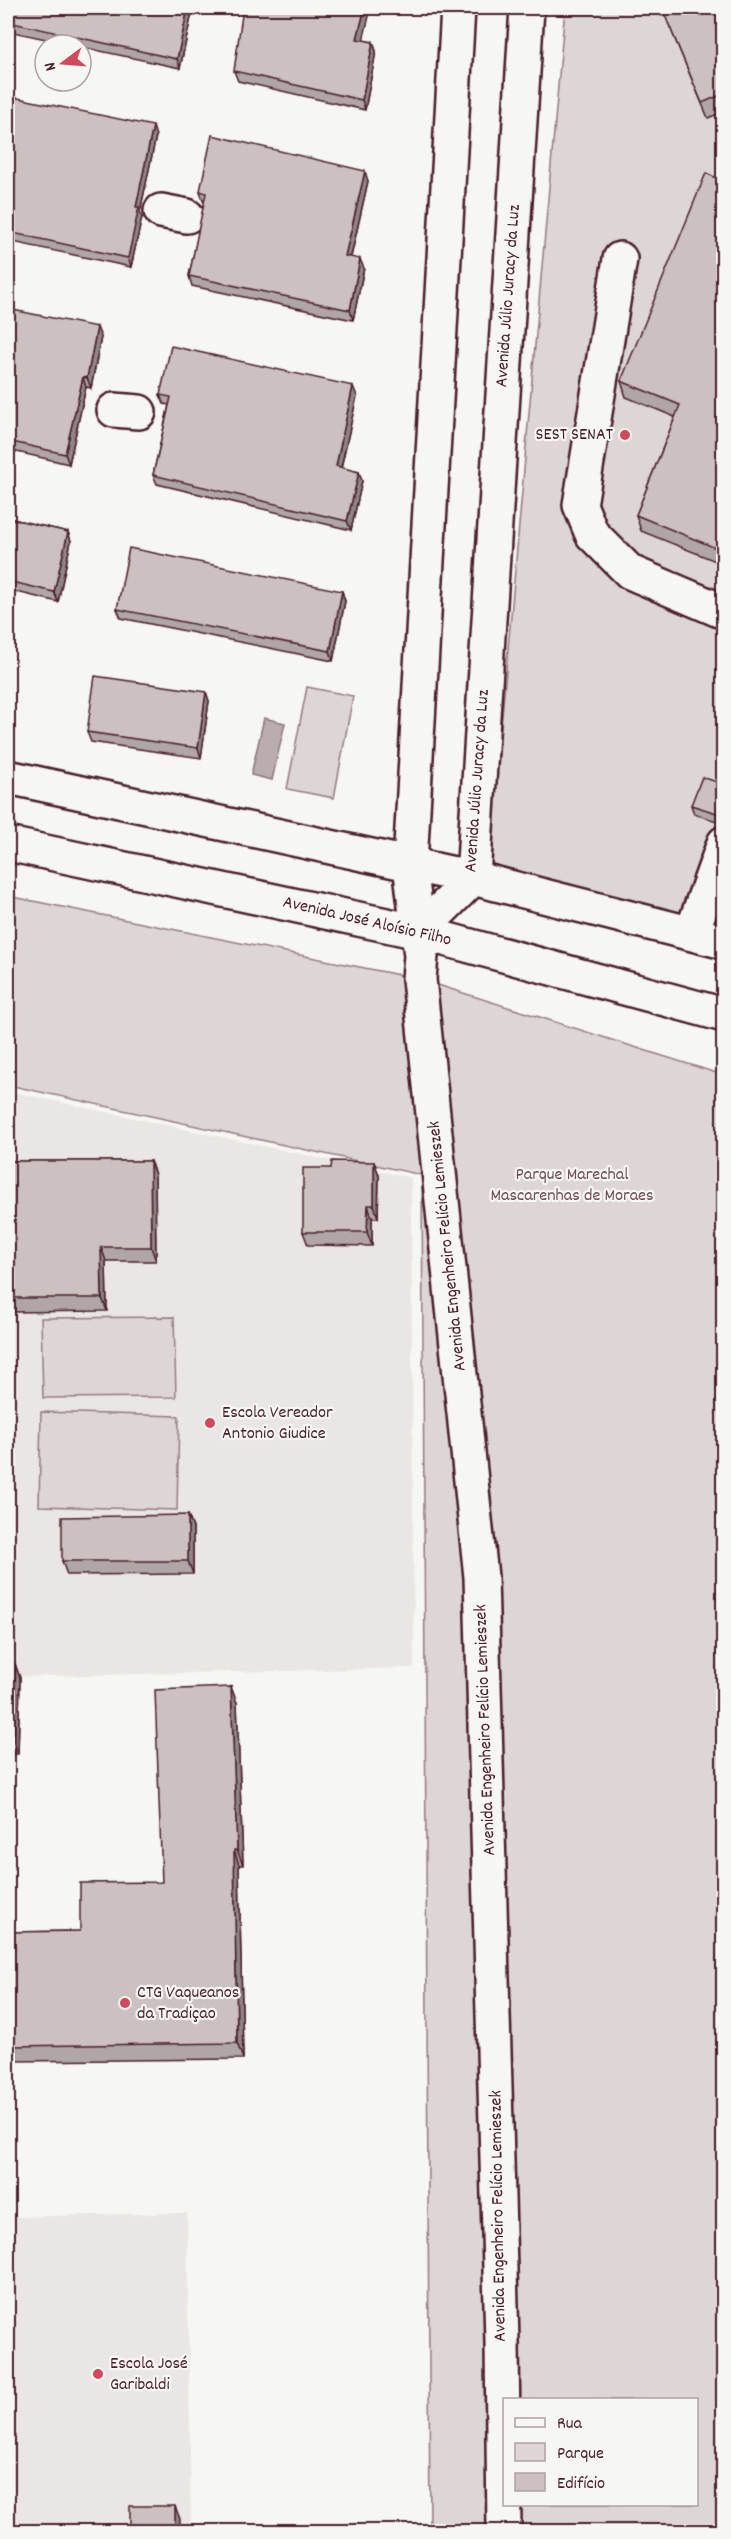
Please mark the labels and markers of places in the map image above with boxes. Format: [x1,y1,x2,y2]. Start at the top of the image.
place label: SEST SENAT [536,423,613,448]
marker: SEST SENAT [618,428,632,442]
place label: Escola Vereador Antonio Giudice [222,1401,333,1447]
marker: Escola Vereador Antonio Giudice [203,1416,217,1430]
place label: CTG Vaqueanos da Tradiçao [137,1981,239,2027]
marker: CTG Vaqueanos da Tradiçao [118,1996,132,2010]
place label: Escola José Garibaldi [110,2352,188,2398]
marker: Escola José Garibaldi [91,2367,105,2381]

